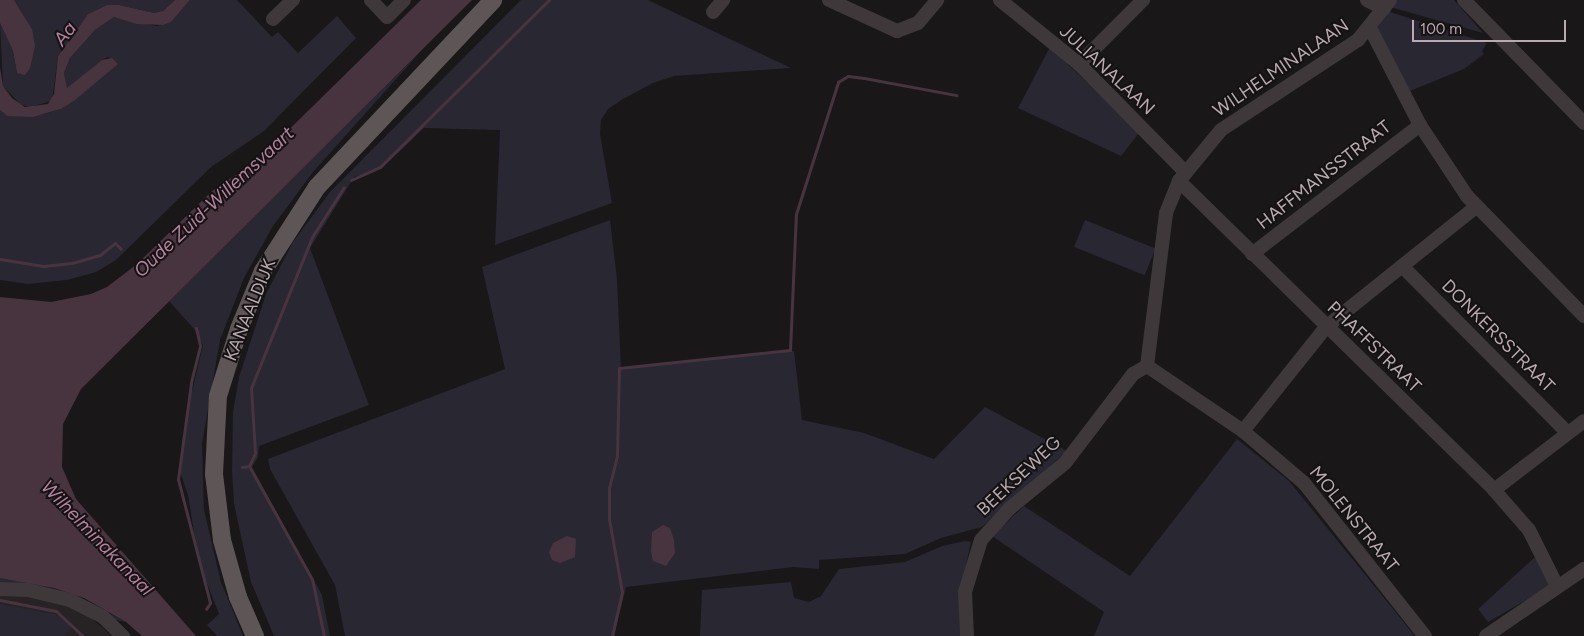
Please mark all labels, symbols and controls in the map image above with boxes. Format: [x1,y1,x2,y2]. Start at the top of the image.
scale bar [1414,10,1568,42]
street label: WILHELMINALAAN [1209,15,1353,121]
water label: Aa [49,18,81,50]
street label: JULIANALAAN [1055,20,1159,120]
text: 100 m [1420,20,1462,38]
street label: HAFFMANSSTRAAT [1253,116,1395,234]
water label: Oude Zuid-Willemsvaart [129,122,299,282]
street label: KANAALDIJK [220,256,280,364]
street label: DONKERSSTRAAT [1437,275,1559,397]
street label: PHAFFSTRAAT [1323,297,1425,397]
street label: BEEKSEWEG [973,432,1065,520]
street label: MOLENSTRAAT [1305,462,1403,576]
water label: Wilhelminakanaal [36,476,158,600]

